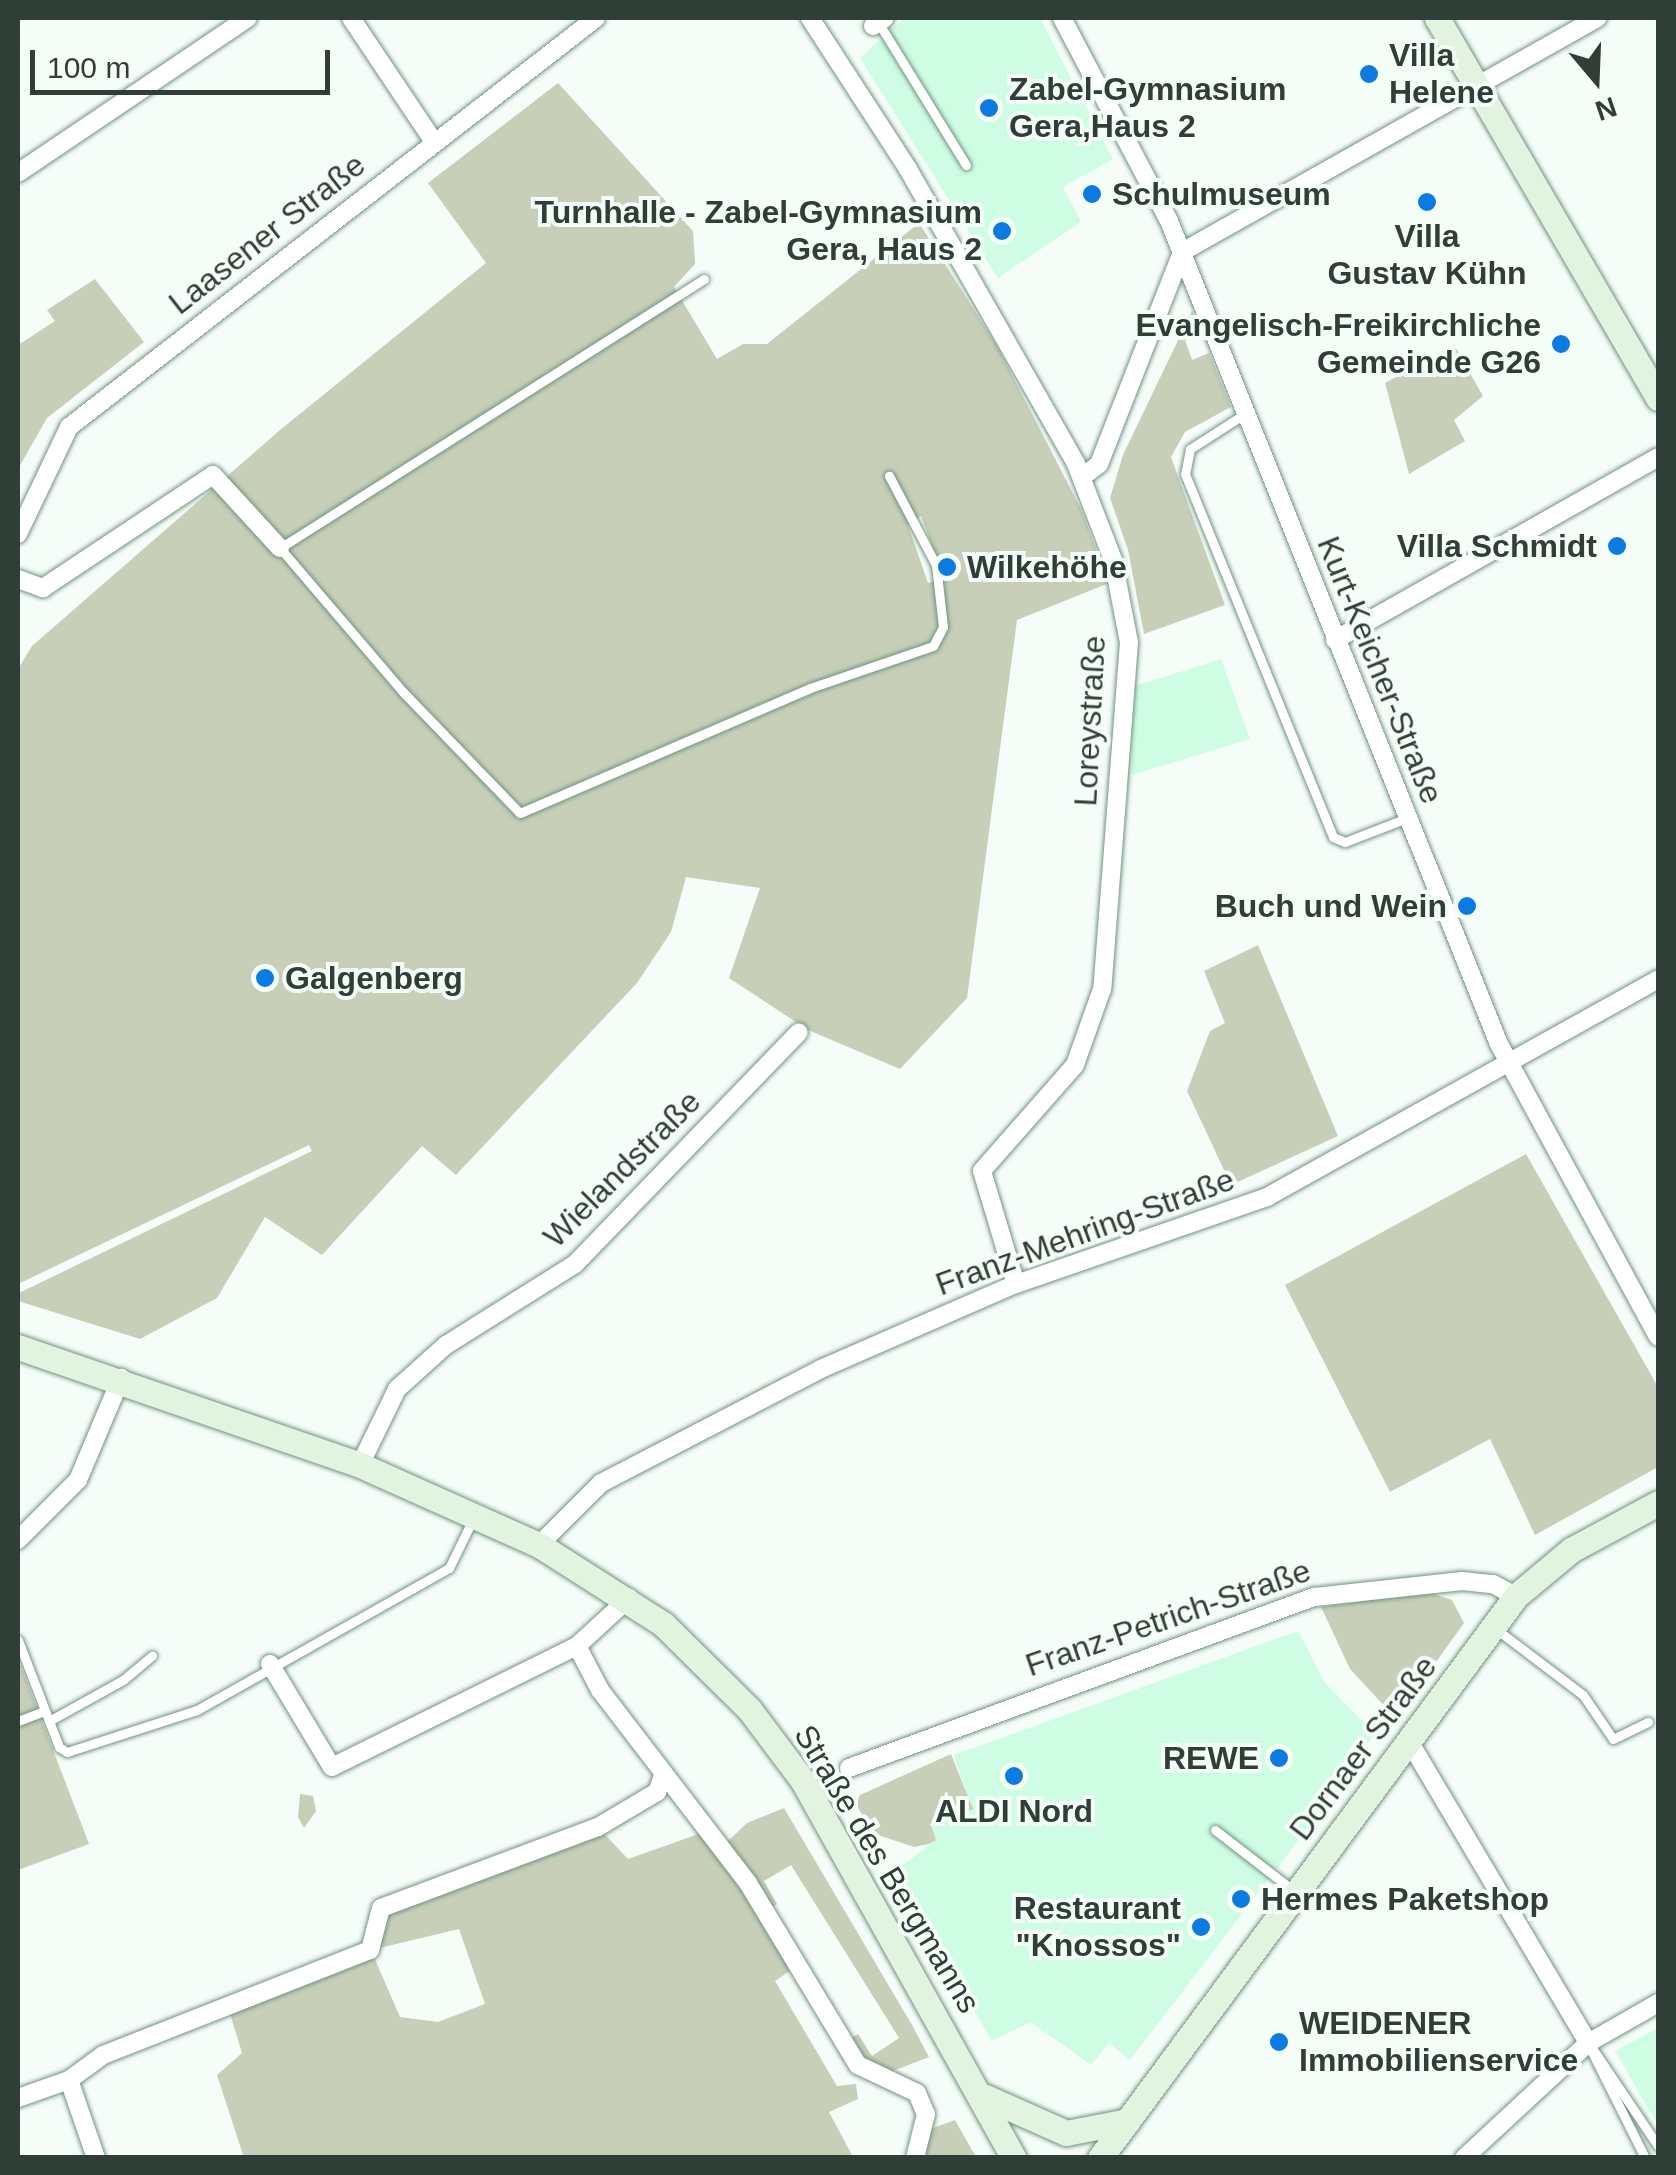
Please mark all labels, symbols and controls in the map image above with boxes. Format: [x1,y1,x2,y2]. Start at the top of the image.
scale bar [35,30,335,92]
north arrow [1546,30,1646,130]
place label: Villa Helene [1389,37,1494,112]
text: 100 m [47,51,130,84]
marker: Villa Helene [1358,63,1380,85]
place label: Zabel-Gymnasium Gera,Haus 2 [1009,71,1286,146]
text: N [1591,91,1621,127]
marker: Zabel-Gymnasium Gera,Haus 2 [978,97,1000,119]
street label: Laasener Straße [161,145,373,323]
place label: Schulmuseum [1112,175,1331,213]
marker: Schulmuseum [1081,183,1103,205]
marker: Villa Gustav Kühn [1416,191,1438,213]
place label: Turnhalle - Zabel-Gymnasium Gera, Haus 2 [535,194,982,269]
place label: Villa Gustav Kühn [1327,218,1527,293]
marker: Turnhalle - Zabel-Gymnasium Gera, Haus 2 [991,220,1013,242]
place label: Evangelisch-Freikirchliche Gemeinde G26 [1135,307,1541,382]
marker: Evangelisch-Freikirchliche Gemeinde G26 [1550,333,1572,355]
place label: Villa Schmidt [1397,527,1597,565]
street label: Kurt-Keicher-Straße [1309,531,1451,809]
marker: Villa Schmidt [1606,535,1628,557]
place label: Wilkehöhe [967,548,1127,586]
marker: Wilkehöhe [936,556,958,578]
street label: Loreystraße [1066,635,1114,807]
place label: Buch und Wein [1215,887,1447,925]
marker: Buch und Wein [1456,895,1478,917]
place label: Galgenberg [285,959,463,997]
marker: Galgenberg [254,967,276,989]
street label: Wielandstraße [535,1082,709,1256]
street label: Franz-Mehring-Straße [931,1160,1239,1304]
street label: Franz-Petrich-Straße [1021,1551,1315,1685]
street label: Dornaer Straße [1281,1648,1445,1848]
street label: Straße des Bergmanns [786,1718,988,2020]
place label: REWE [1163,1739,1259,1777]
marker: REWE [1268,1747,1290,1769]
marker: ALDI Nord [1003,1765,1025,1787]
place label: ALDI Nord [935,1792,1093,1830]
place label: Hermes Paketshop [1261,1880,1549,1918]
marker: Hermes Paketshop [1230,1888,1252,1910]
place label: Restaurant "Knossos" [1014,1890,1181,1965]
marker: Restaurant "Knossos" [1190,1916,1212,1938]
place label: WEIDENER Immobilienservice [1299,2005,1578,2080]
marker: WEIDENER Immobilienservice [1268,2031,1290,2053]

